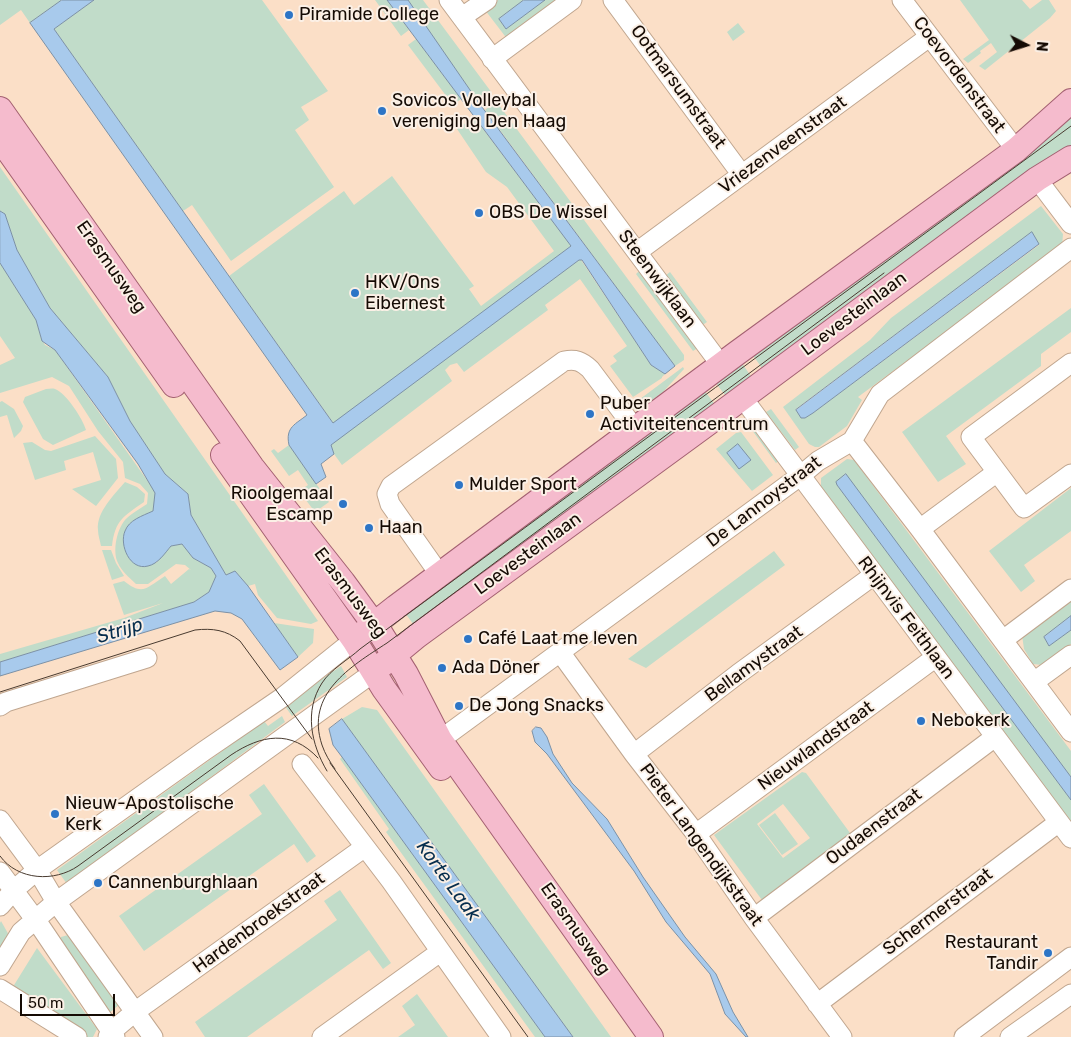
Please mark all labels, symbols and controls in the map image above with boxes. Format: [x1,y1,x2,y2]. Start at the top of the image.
place label: Piramide College [299,4,439,26]
marker: Piramide College [283,9,295,21]
street label: Coevordenstraat [908,13,1010,137]
north arrow [1001,20,1051,70]
street label: Ootmarsumstraat [626,21,730,153]
text: N [1033,41,1050,52]
place label: Sovicos Volleybal vereniging Den Haag [392,90,566,132]
street label: Vriezenveenstraat [715,91,851,199]
marker: Sovicos Volleybal vereniging Den Haag [376,105,388,117]
place label: OBS De Wissel [489,202,607,224]
marker: OBS De Wissel [473,207,485,219]
street label: Erasmusweg [71,217,151,317]
street label: Steenwijklaan [613,226,701,332]
street label: Loevesteinlaan [797,267,911,361]
place label: HKV/Ons Eibernest [365,272,445,314]
marker: HKV/Ons Eibernest [349,287,361,299]
place label: Puber Activiteitencentrum [600,393,769,436]
marker: Puber Activiteitencentrum [584,408,596,420]
street label: De Lannoystraat [702,452,826,552]
place label: Mulder Sport [469,474,577,496]
marker: Mulder Sport [453,479,465,491]
place label: Rioolgemaal Escamp [231,483,333,526]
marker: Rioolgemaal Escamp [337,498,349,510]
street label: Loevesteinlaan [471,508,585,600]
place label: Haan [379,517,423,539]
marker: Haan [363,522,375,534]
street label: Erasmusweg [309,544,391,642]
street label: Rhijnvis Feithlaan [853,552,959,684]
water label: Strijp [94,613,146,649]
street label: Bellamystraat [701,621,807,707]
place label: Café Laat me leven [478,628,638,650]
marker: Café Laat me leven [462,633,474,645]
place label: Ada Döner [452,657,540,679]
marker: Ada Döner [436,662,448,674]
place label: De Jong Snacks [469,695,604,717]
street label: Nieuwlandstraat [754,697,878,795]
marker: De Jong Snacks [453,700,465,712]
place label: Nebokerk [931,710,1010,732]
marker: Nebokerk [915,715,927,727]
street label: Pieter Langendijkstraat [635,760,767,930]
street label: Oudaenstraat [822,784,926,870]
place label: Nieuw-Apostolische Kerk [65,793,234,836]
marker: Nieuw-Apostolische Kerk [49,808,61,820]
water label: Korte Laak [411,836,485,926]
street label: Schermerstraat [879,864,997,960]
street label: Hardenbroekstraat [189,868,329,978]
place label: Cannenburghlaan [108,872,258,894]
marker: Cannenburghlaan [92,877,104,889]
street label: Erasmusweg [535,879,615,979]
place label: Restaurant Tandir [945,932,1038,974]
marker: Restaurant Tandir [1042,947,1054,959]
scale bar [22,984,118,1016]
text: 50 m [28,994,63,1012]

